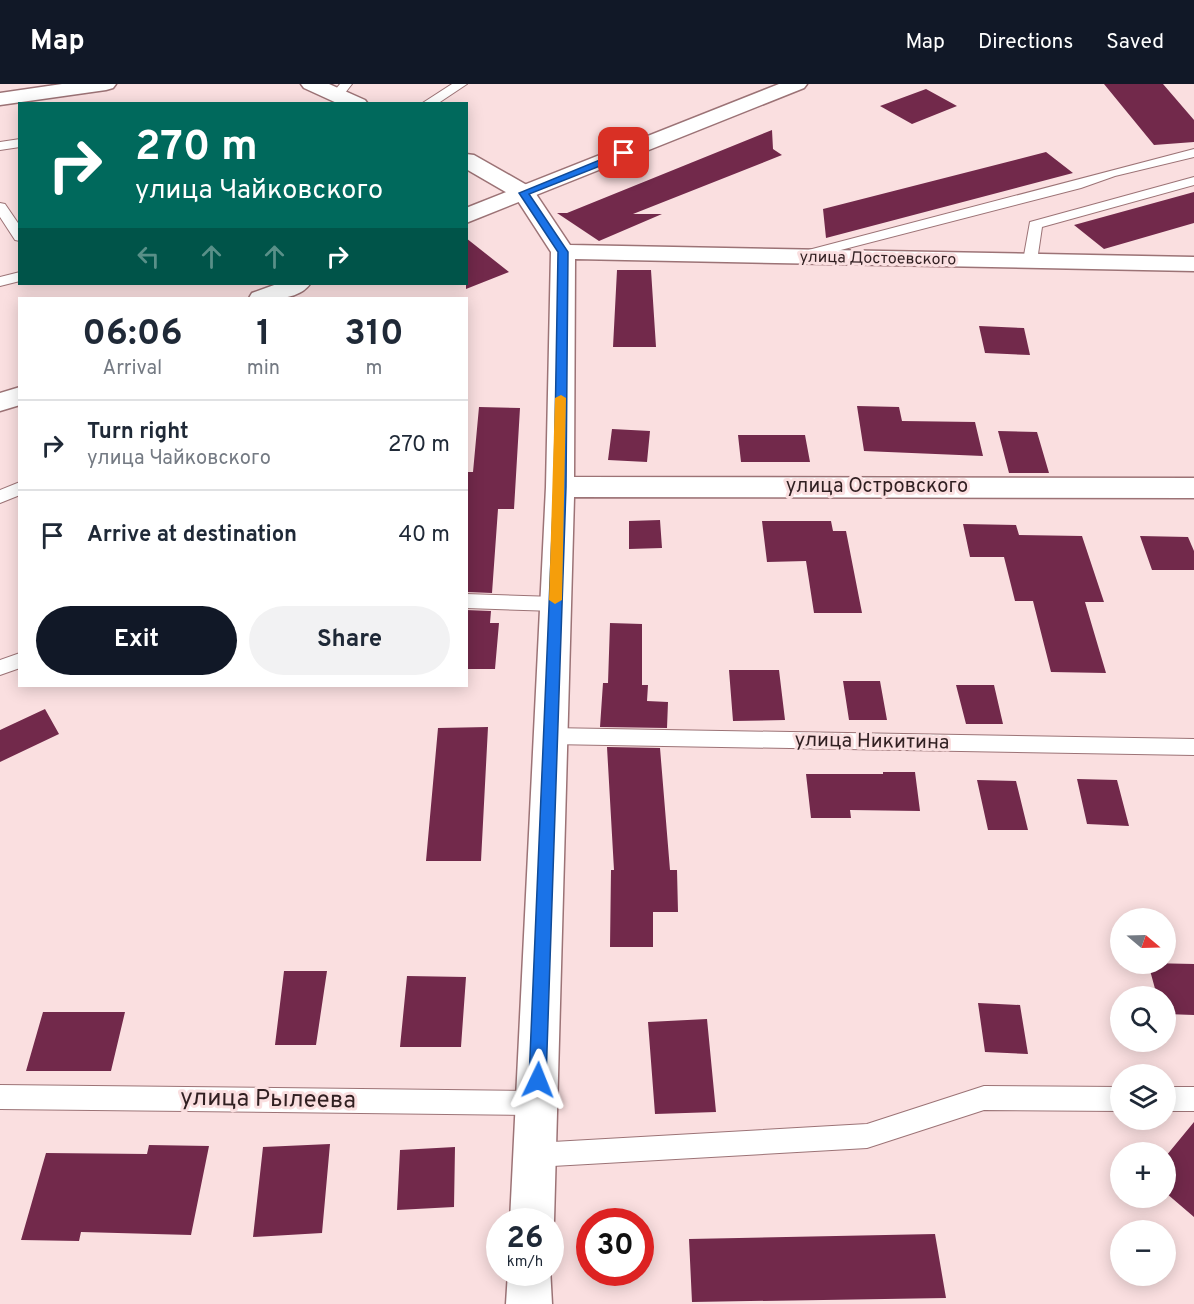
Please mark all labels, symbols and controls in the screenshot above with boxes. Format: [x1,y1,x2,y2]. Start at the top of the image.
text: Map [30,24,85,60]
text: Map [905,29,945,56]
text: Directions [978,29,1073,56]
text: Saved [1106,29,1164,56]
text: 270 m [135,122,258,175]
icon: right [36,126,114,204]
pin [598,127,649,178]
icon: arrive [607,136,640,169]
text: улица Чайковского [135,174,383,208]
icon: left [132,240,165,273]
icon: ahead [195,240,228,273]
icon: ahead [258,240,291,273]
icon: right [321,240,354,273]
street label: улица Достоевского [800,248,957,270]
text: 06:06 [82,312,183,358]
text: 1 [256,312,271,358]
text: 310 [344,312,404,358]
text: Arrival [103,356,162,382]
text: min [247,356,280,382]
text: m [366,356,382,382]
text: Turn right [87,419,189,446]
icon: right [36,429,69,462]
text: 270 m [388,432,450,459]
text: улица Чайковского [87,446,271,472]
street label: улица Островского [786,474,968,500]
icon: arrive [36,519,69,552]
text: Arrive at destination [87,522,297,549]
text: 40 m [398,522,450,549]
button: Exit [36,606,237,675]
button: Share [249,606,450,675]
street label: улица Никитина [794,728,950,756]
north arrow [1110,908,1176,974]
map controls [1110,908,1176,1286]
button: search [1110,986,1176,1052]
position arrow [506,1048,570,1112]
button: layers [1110,1064,1176,1130]
street label: улица Рылеева [180,1083,356,1117]
button: + [1110,1142,1176,1208]
speed limit sign: 30 [576,1208,654,1286]
button: − [1110,1220,1176,1286]
text: 26 [507,1221,543,1258]
text: km/h [507,1253,543,1272]

